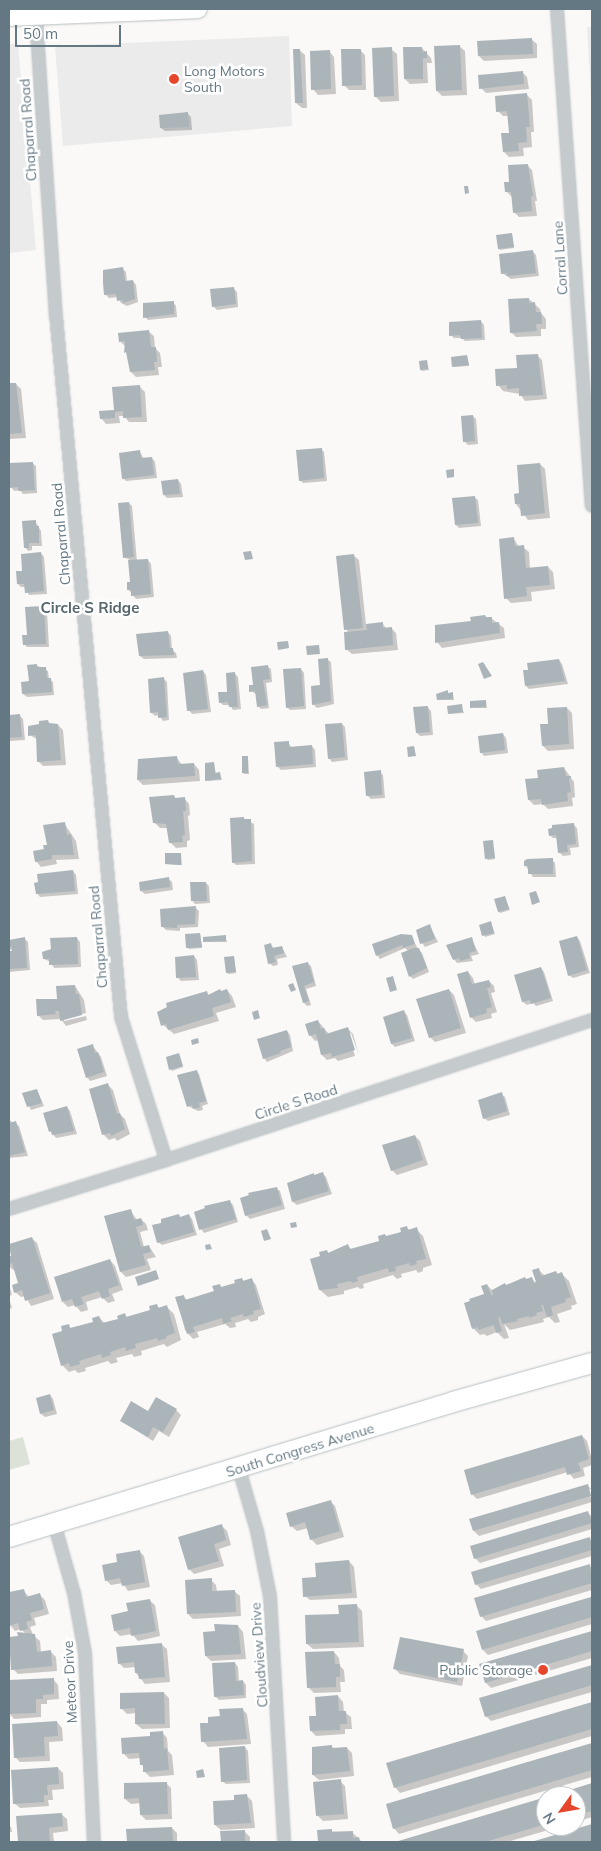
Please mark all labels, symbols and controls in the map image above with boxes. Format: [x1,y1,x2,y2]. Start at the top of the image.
scale bar [18,15,124,47]
text: 50 m [23,24,58,43]
place label: Long Motors South [184,63,265,95]
marker: Long Motors South [168,73,180,85]
street label: Chaparral Road [16,78,40,182]
street label: Corral Lane [549,220,571,296]
street label: Chaparral Road [48,482,74,586]
district label: Circle S Ridge [41,599,139,617]
street label: Chaparral Road [85,885,111,989]
street label: Circle S Road [252,1081,340,1123]
street label: South Congress Avenue [224,1419,376,1481]
street label: Cloudview Drive [247,1602,271,1708]
street label: Meteor Drive [59,1640,81,1724]
place label: Public Storage [439,1662,533,1678]
marker: Public Storage [537,1664,549,1676]
north arrow [536,1786,586,1836]
text: N [539,1809,560,1828]

